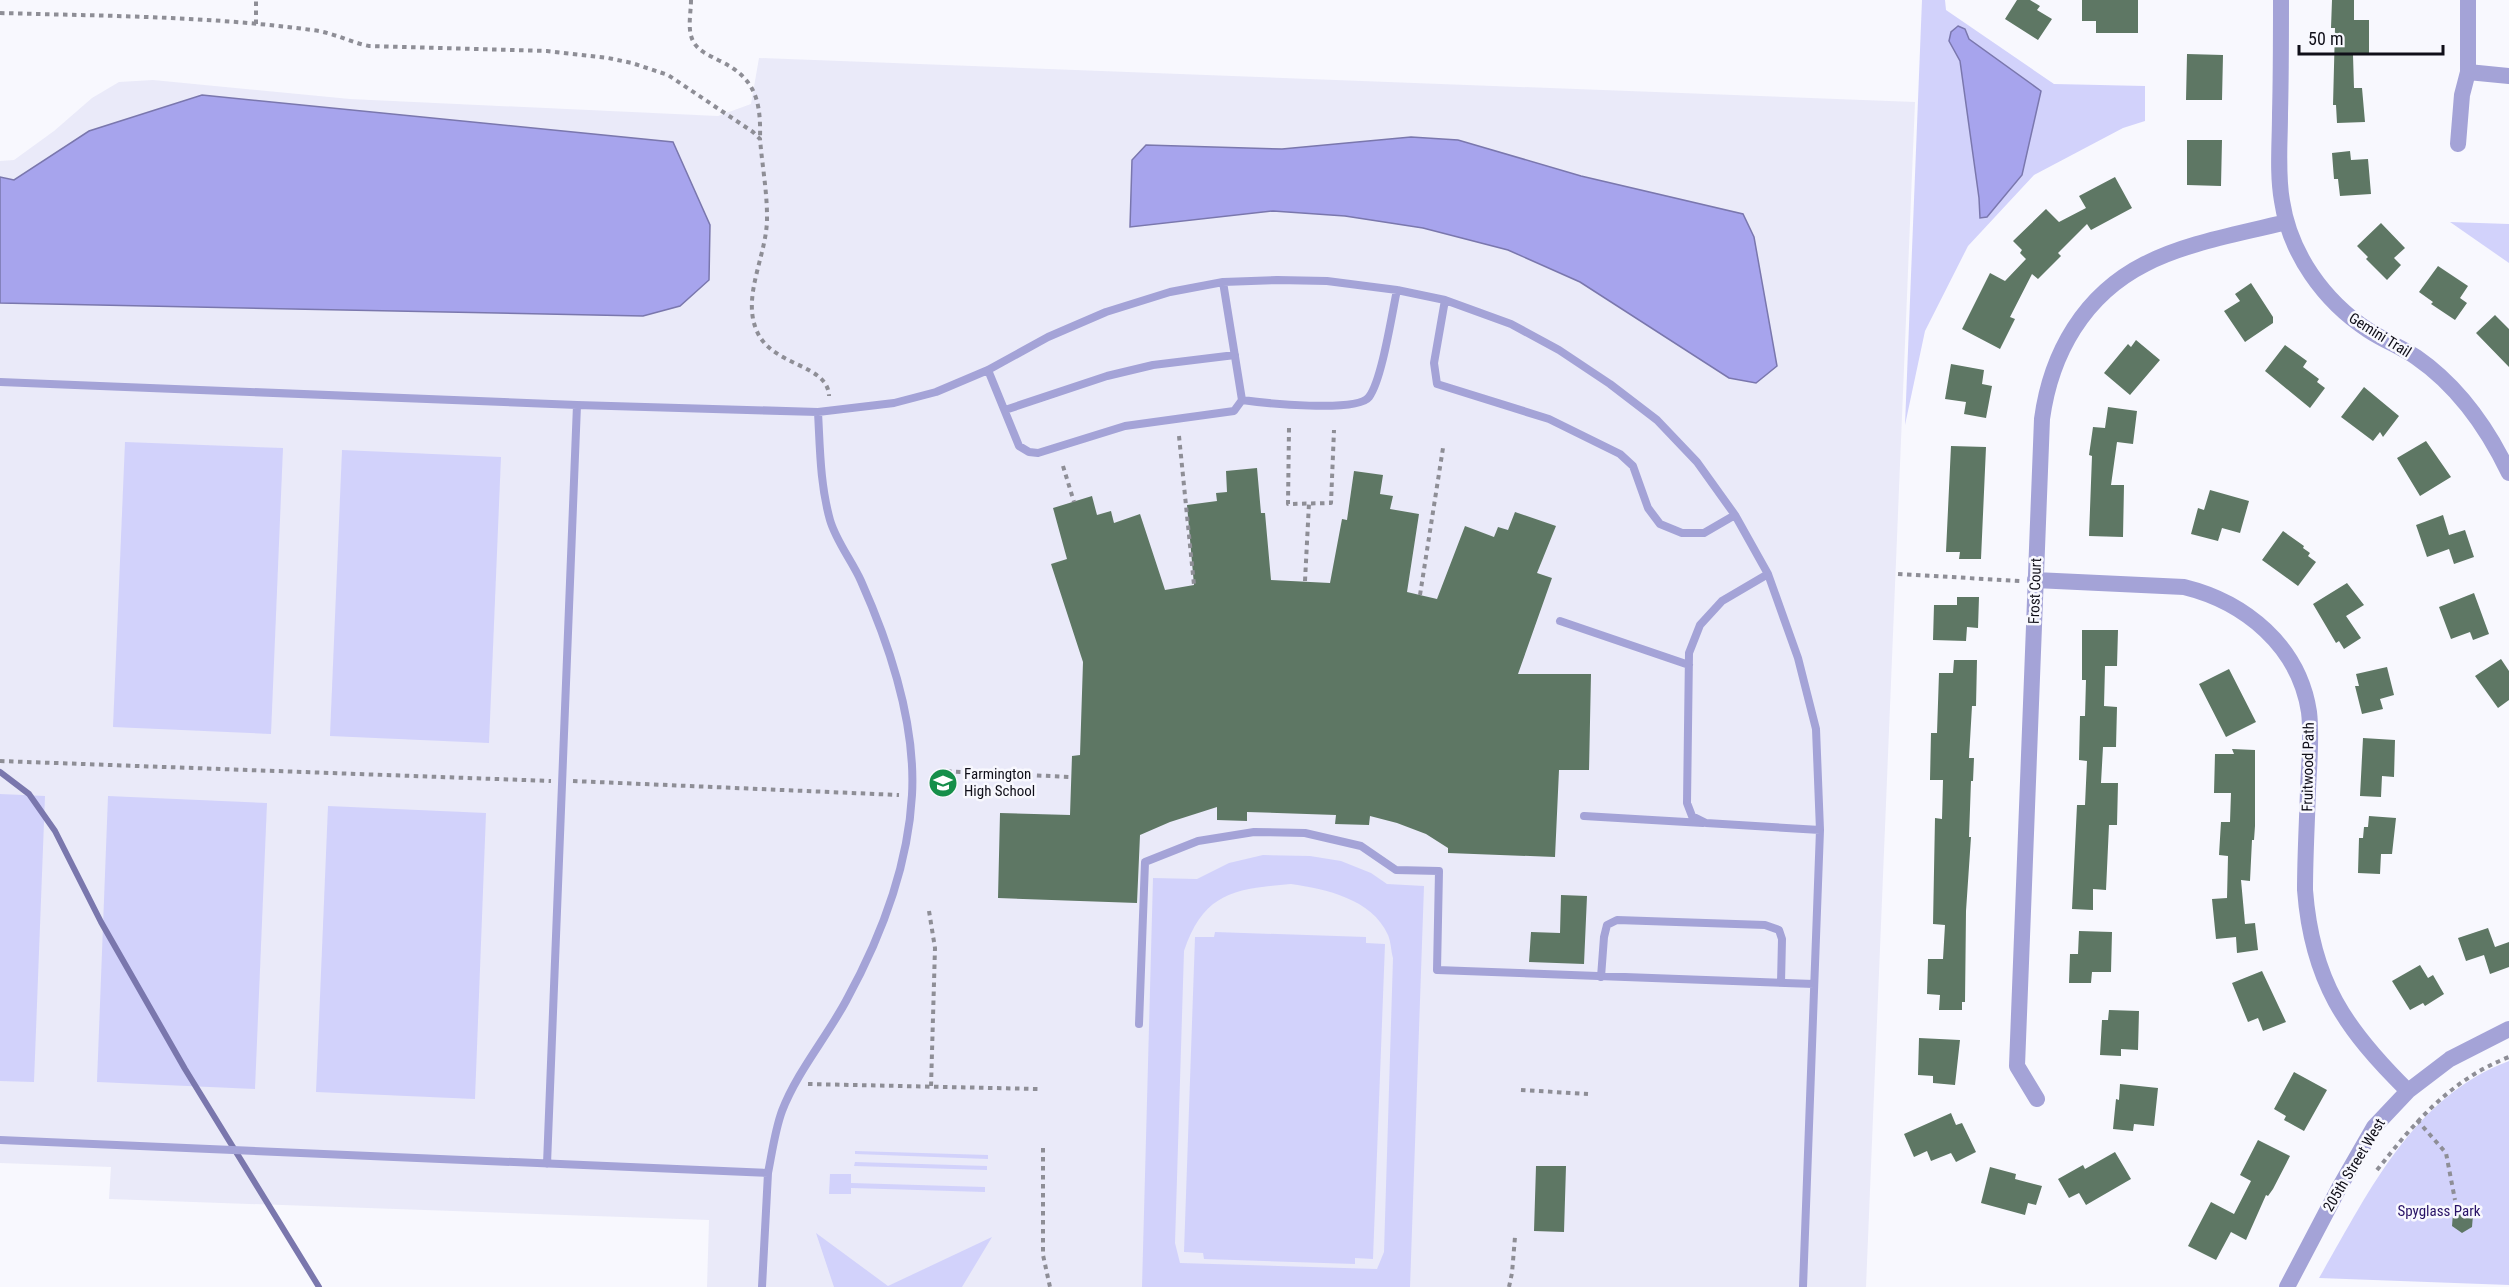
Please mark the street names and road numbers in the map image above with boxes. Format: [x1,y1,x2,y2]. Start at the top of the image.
street label: Gemini Trail [2346,309,2414,361]
street label: Frost Court [2025,558,2045,624]
street label: Fruitwood Path [2298,722,2318,812]
street label: 205th Street West [2319,1115,2389,1215]

